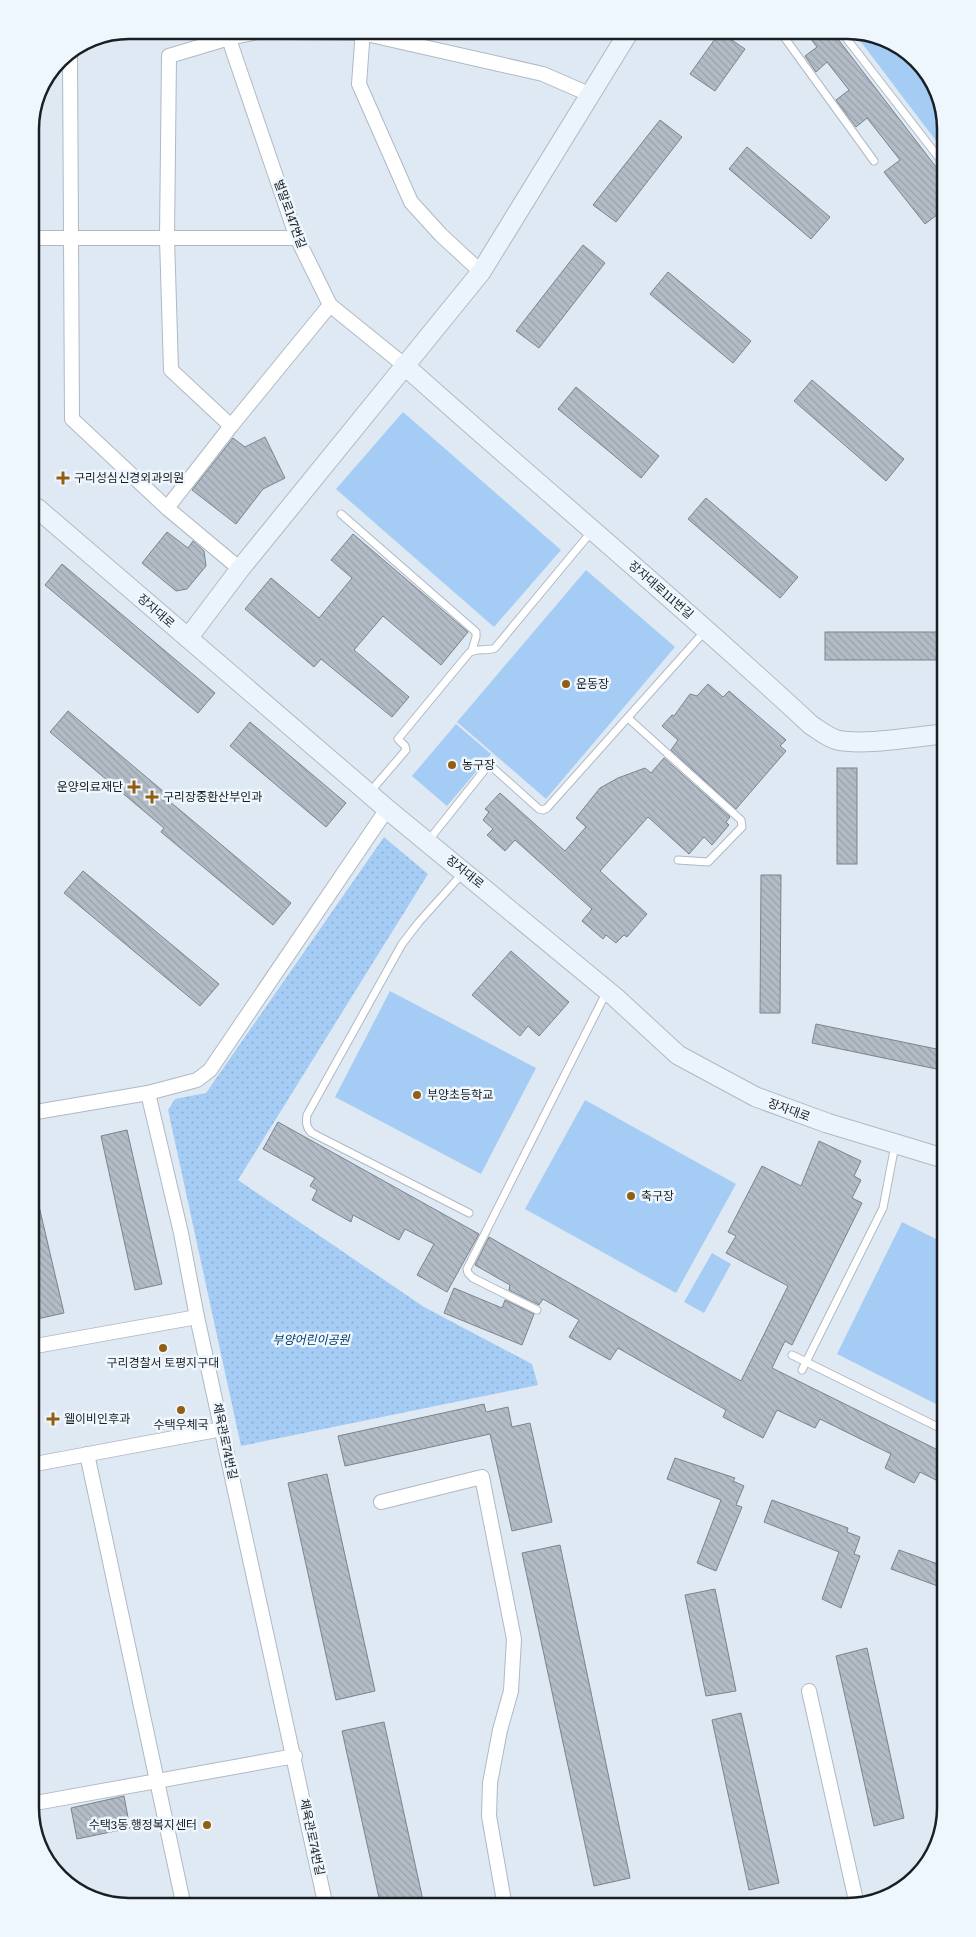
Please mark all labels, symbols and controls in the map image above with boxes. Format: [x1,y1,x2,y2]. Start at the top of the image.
street label: 벌말로147번길 [270,177,312,251]
place label: 구리성심신경외과의원 [74,468,184,486]
marker: 구리성심신경외과의원 [56,471,70,485]
street label: 장자대로111번길 [625,556,698,623]
street label: 장자대로 [134,589,179,632]
place label: 운동장 [576,674,609,692]
marker: 운동장 [560,678,572,690]
place label: 농구장 [462,755,495,773]
marker: 농구장 [446,759,458,771]
place label: 운양의료재단 [57,777,123,795]
marker: 운양의료재단 [127,780,141,794]
place label: 구리장중환산부인과 [163,787,262,805]
marker: 구리장중환산부인과 [145,790,159,804]
street label: 장자대로 [443,850,488,892]
place label: 부양초등학교 [427,1085,493,1103]
marker: 부양초등학교 [411,1089,423,1101]
street label: 장자대로 [766,1093,813,1125]
place label: 축구장 [641,1186,674,1204]
marker: 축구장 [625,1190,637,1202]
park label: 부양어린이공원 [272,1330,351,1348]
marker: 구리경찰서 토평지구대 [157,1342,169,1354]
place label: 구리경찰서 토평지구대 [107,1353,219,1371]
street label: 체육관로74번길 [209,1401,243,1481]
marker: 수택우체국 [175,1404,187,1416]
place label: 웰이비인후과 [64,1409,130,1427]
marker: 웰이비인후과 [46,1412,60,1426]
place label: 수택우체국 [153,1415,209,1433]
street label: 체육관로74번길 [296,1797,330,1877]
place label: 수택3동 행정복지센터 [89,1815,197,1833]
marker: 수택3동 행정복지센터 [201,1819,213,1831]

